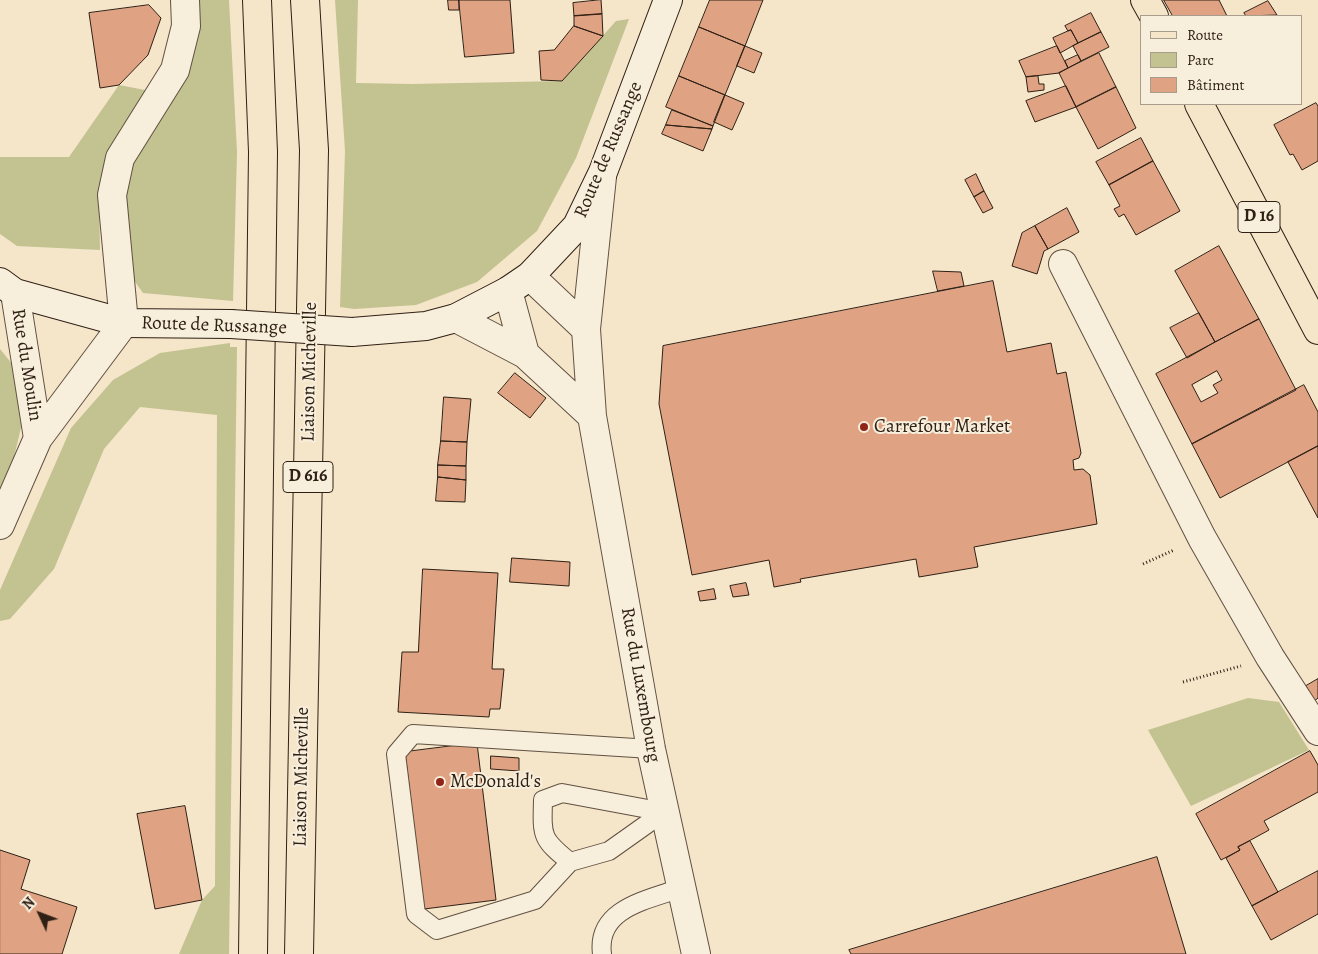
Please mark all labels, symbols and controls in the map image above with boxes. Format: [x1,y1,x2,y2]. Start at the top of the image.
legend [1140,15,1303,105]
text: Route [1187,25,1223,45]
text: Parc [1187,50,1214,70]
text: Bâtiment [1187,75,1245,95]
street label: Route de Russange [570,78,648,222]
road number: D 16 [1238,202,1280,232]
street label: Liaison Micheville [297,302,323,442]
street label: Rue du Moulin [6,307,46,423]
street label: Route de Russange [141,312,287,340]
place label: Carrefour Market [874,416,1010,438]
marker: Carrefour Market [858,421,870,433]
road number: D 616 [283,462,333,492]
street label: Rue du Luxembourg [615,606,665,764]
street label: Liaison Micheville [289,707,315,847]
place label: McDonald's [450,771,541,793]
marker: McDonald's [434,776,446,788]
north arrow [15,889,65,939]
text: N [18,893,39,914]

